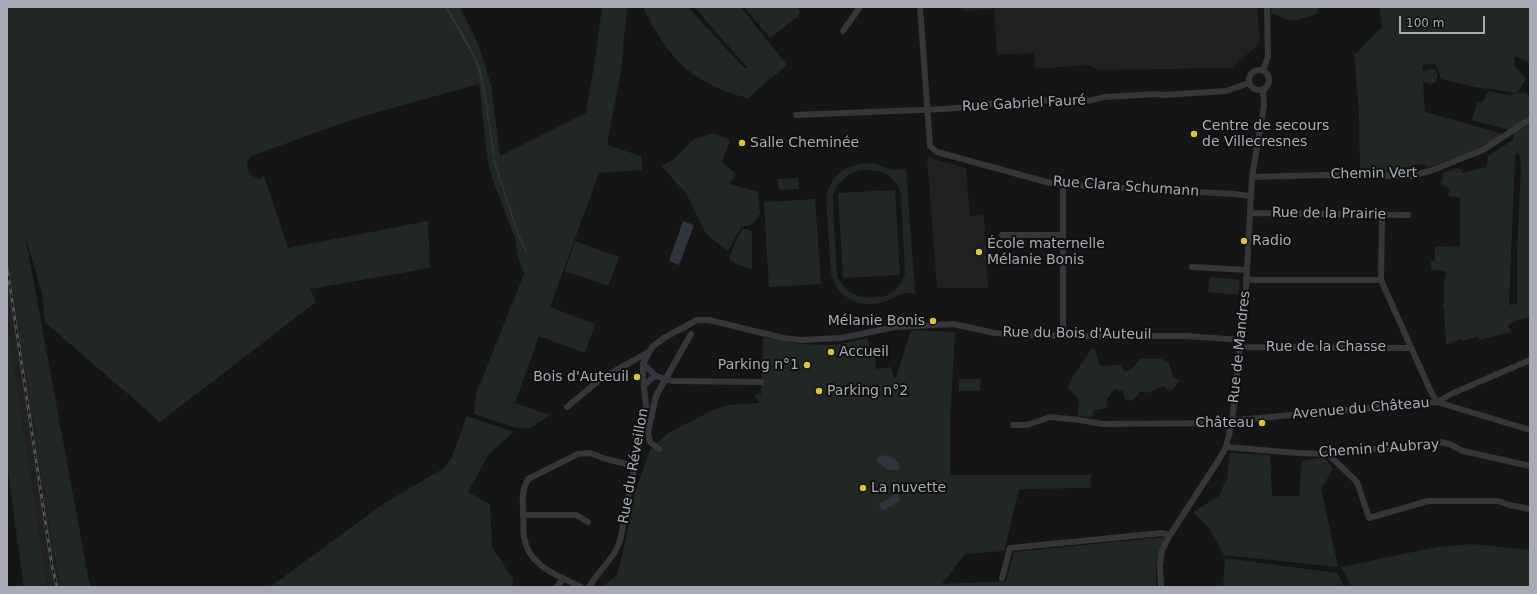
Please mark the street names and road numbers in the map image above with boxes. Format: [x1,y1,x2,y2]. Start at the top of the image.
street label: Rue Gabriel Fauré [962,92,1086,116]
street label: Chemin Vert [1331,165,1417,183]
street label: Rue Clara Schumann [1052,174,1200,200]
street label: Rue de la Prairie [1272,205,1386,223]
street label: Rue de Mandres [1226,290,1254,404]
street label: Rue du Bois d'Auteuil [1002,324,1152,344]
street label: Rue de la Chasse [1266,339,1386,355]
street label: Avenue du Château [1292,395,1430,423]
street label: Rue du Réveillon [616,407,652,525]
street label: Chemin d'Aubray [1318,436,1440,462]

